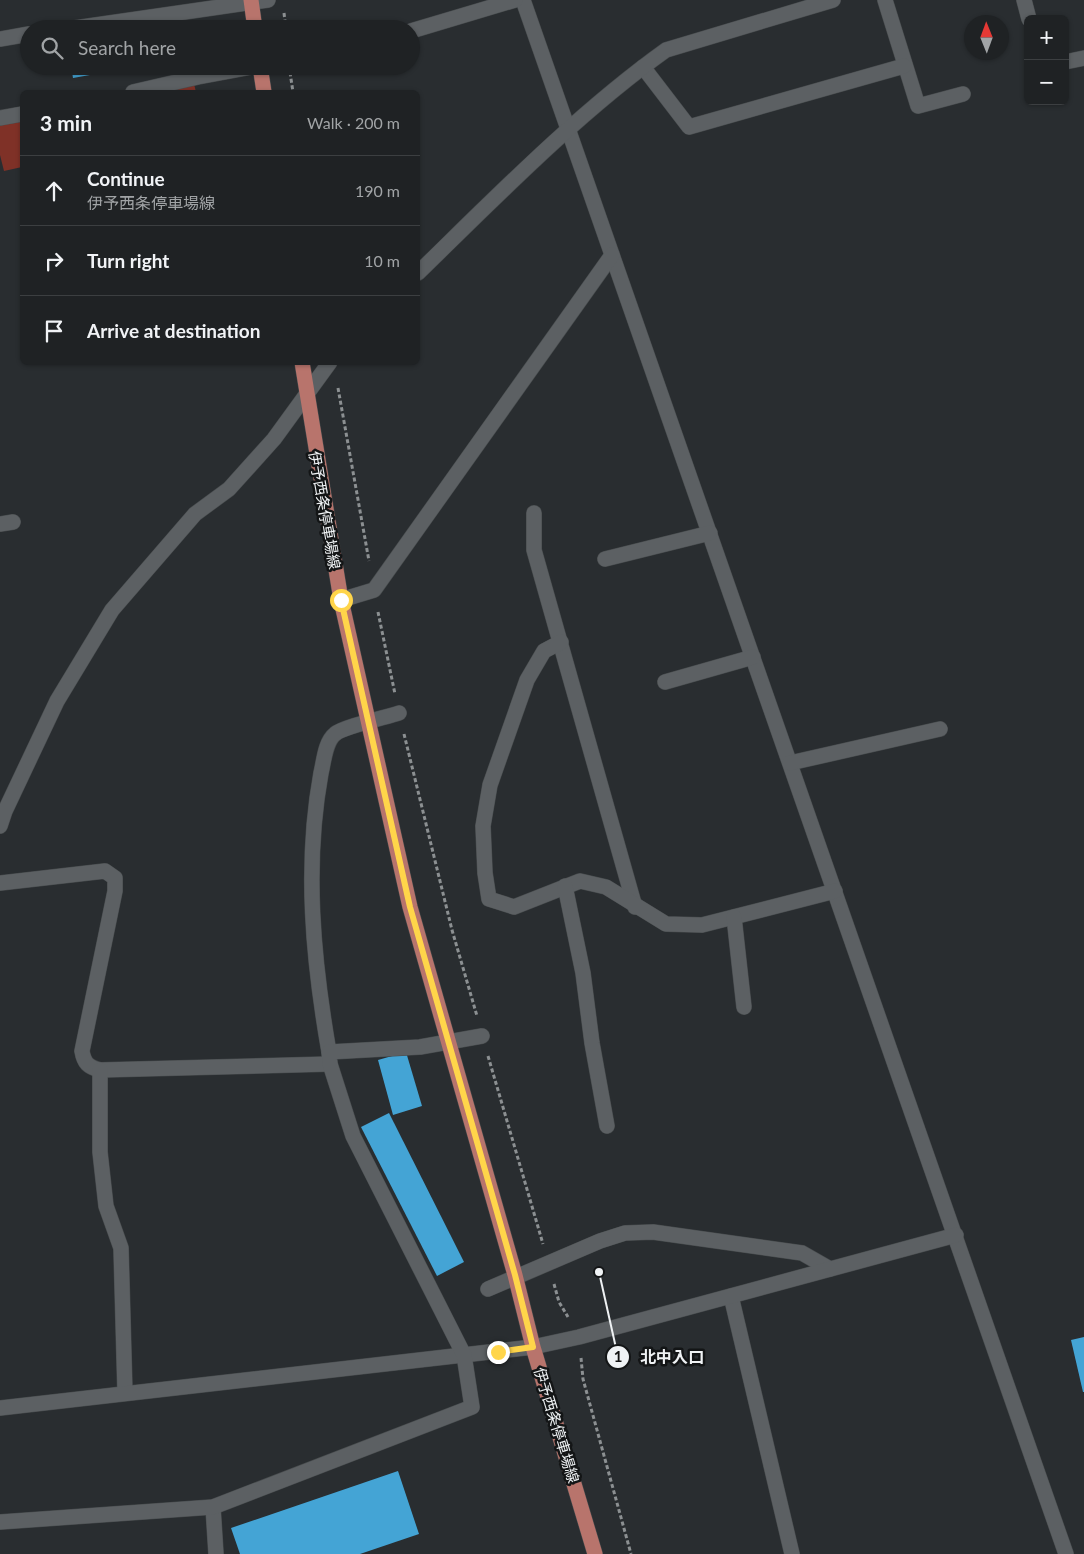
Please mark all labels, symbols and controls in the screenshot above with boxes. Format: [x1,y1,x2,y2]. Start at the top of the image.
north arrow [964,15,1009,60]
map controls [1024,15,1069,105]
button: + [1024,15,1069,60]
search box [20,20,420,75]
icon: search [38,34,66,62]
text: Search here [78,36,176,59]
button: − [1024,60,1069,105]
text: 3 min [40,110,92,135]
text: Walk · 200 m [307,113,400,132]
text: Continue [87,167,165,190]
icon: ahead [40,177,68,205]
text: 190 m [355,181,400,200]
text: 伊予西条停車場線 [87,193,215,212]
icon: right [40,247,68,275]
text: Turn right [87,249,169,272]
text: 10 m [364,251,400,270]
icon: arrive [40,317,68,345]
text: Arrive at destination [87,319,260,342]
street label: 伊予西条停車場線 [306,449,344,571]
route start [330,589,353,612]
route end [487,1341,510,1364]
callout: 北中入口 [605,1342,714,1373]
text: 1 [614,1347,622,1365]
text: 北中入口 [640,1347,704,1366]
street label: 伊予西条停車場線 [531,1365,583,1485]

